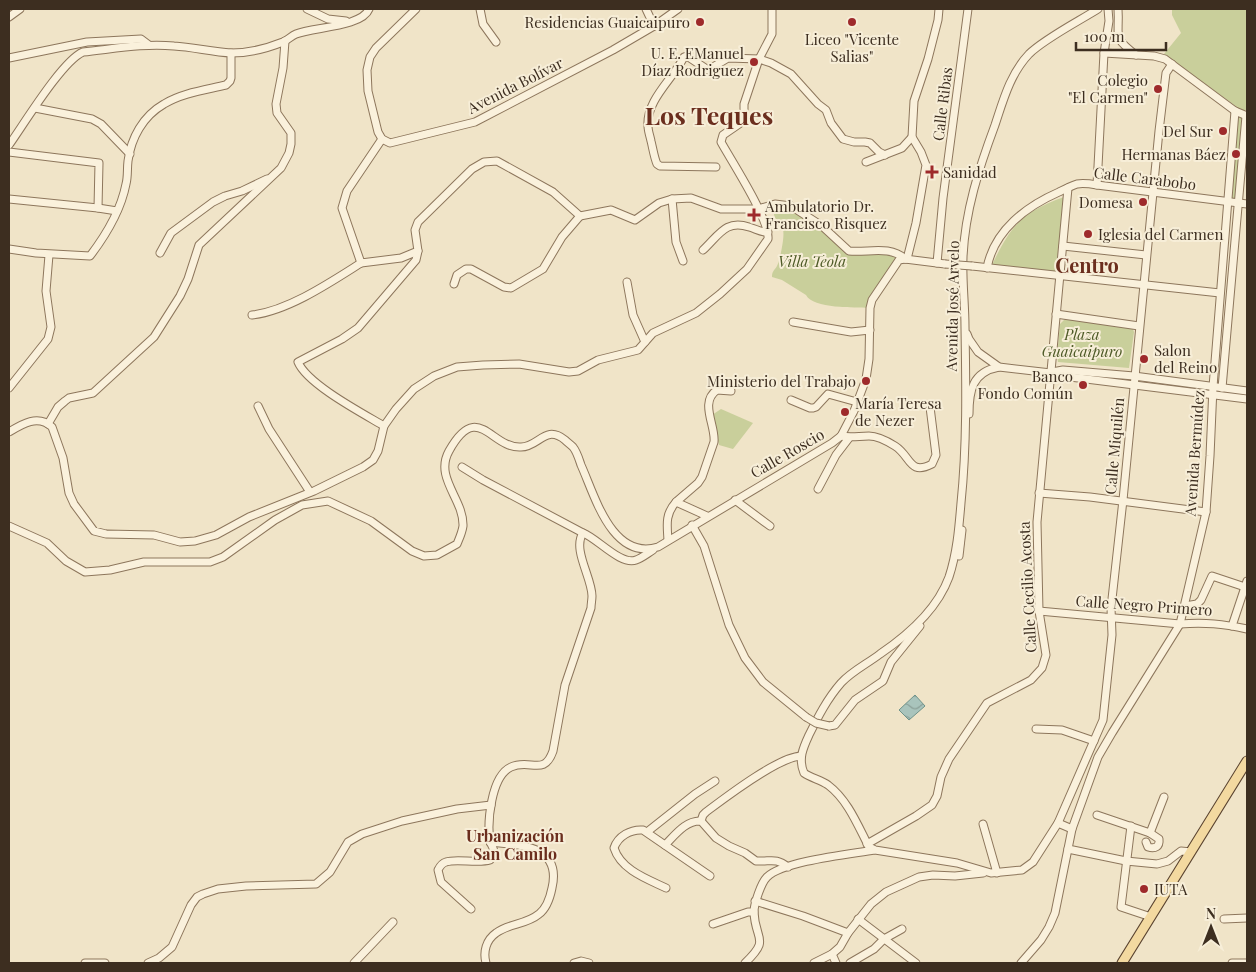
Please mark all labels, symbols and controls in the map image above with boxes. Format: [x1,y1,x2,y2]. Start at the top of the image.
place label: Residencias Guaicaipuro [524,12,690,32]
marker: Residencias Guaicaipuro [694,16,706,28]
marker: Liceo "Vicente Salias" [846,16,858,28]
scale bar [1076,20,1166,52]
text: 100 m [1084,26,1125,46]
place label: Liceo "Vicente Salias" [805,29,899,66]
place label: U. E. EManuel Díaz Rodriguez [641,43,744,80]
street label: Avenida Bolívar [463,52,567,118]
marker: U. E. EManuel Díaz Rodriguez [748,56,760,68]
street label: Calle Ribas [928,66,956,142]
place label: Colegio "El Carmen" [1068,70,1148,107]
marker: Colegio "El Carmen" [1152,83,1164,95]
district label: Los Teques [645,98,773,131]
place label: Del Sur [1163,121,1213,141]
marker: Del Sur [1217,125,1229,137]
place label: Hermanas Báez [1121,144,1226,164]
marker: Hermanas Báez [1230,148,1242,160]
place label: Sanidad [943,162,997,182]
street label: Calle Carabobo [1093,162,1197,194]
marker: Sanidad [925,165,939,179]
place label: Domesa [1079,192,1134,212]
place label: Ambulatorio Dr. Francisco Risquez [764,196,887,233]
marker: Domesa [1137,196,1149,208]
marker: Ambulatorio Dr. Francisco Risquez [747,208,761,222]
place label: Iglesia del Carmen [1098,224,1223,244]
marker: Iglesia del Carmen [1082,228,1094,240]
street label: Avenida José Arvelo [941,240,963,373]
park label: Villa Teola [778,251,846,271]
district label: Centro [1055,251,1119,278]
park label: Plaza Guaicaipuro [1042,324,1122,361]
place label: Salon del Reino [1154,340,1217,377]
marker: Salon del Reino [1138,353,1150,365]
place label: Banco Fondo Común [977,366,1073,403]
place label: Ministerio del Trabajo [707,371,856,391]
marker: Ministerio del Trabajo [860,375,872,387]
marker: Banco Fondo Común [1077,379,1089,391]
street label: Avenida Bermúdez [1180,389,1208,518]
place label: María Teresa de Nezer [855,393,942,430]
street label: Calle Miquilén [1100,397,1128,495]
marker: María Teresa de Nezer [839,406,851,418]
street label: Calle Roscio [746,424,828,482]
street label: Calle Cecilio Acosta [1014,520,1040,653]
street label: Calle Negro Primero [1075,590,1213,620]
district label: Urbanización San Camilo [466,825,564,864]
place label: IUTA [1154,879,1188,899]
marker: IUTA [1138,883,1150,895]
north arrow [1186,902,1236,952]
text: N [1206,904,1216,923]

